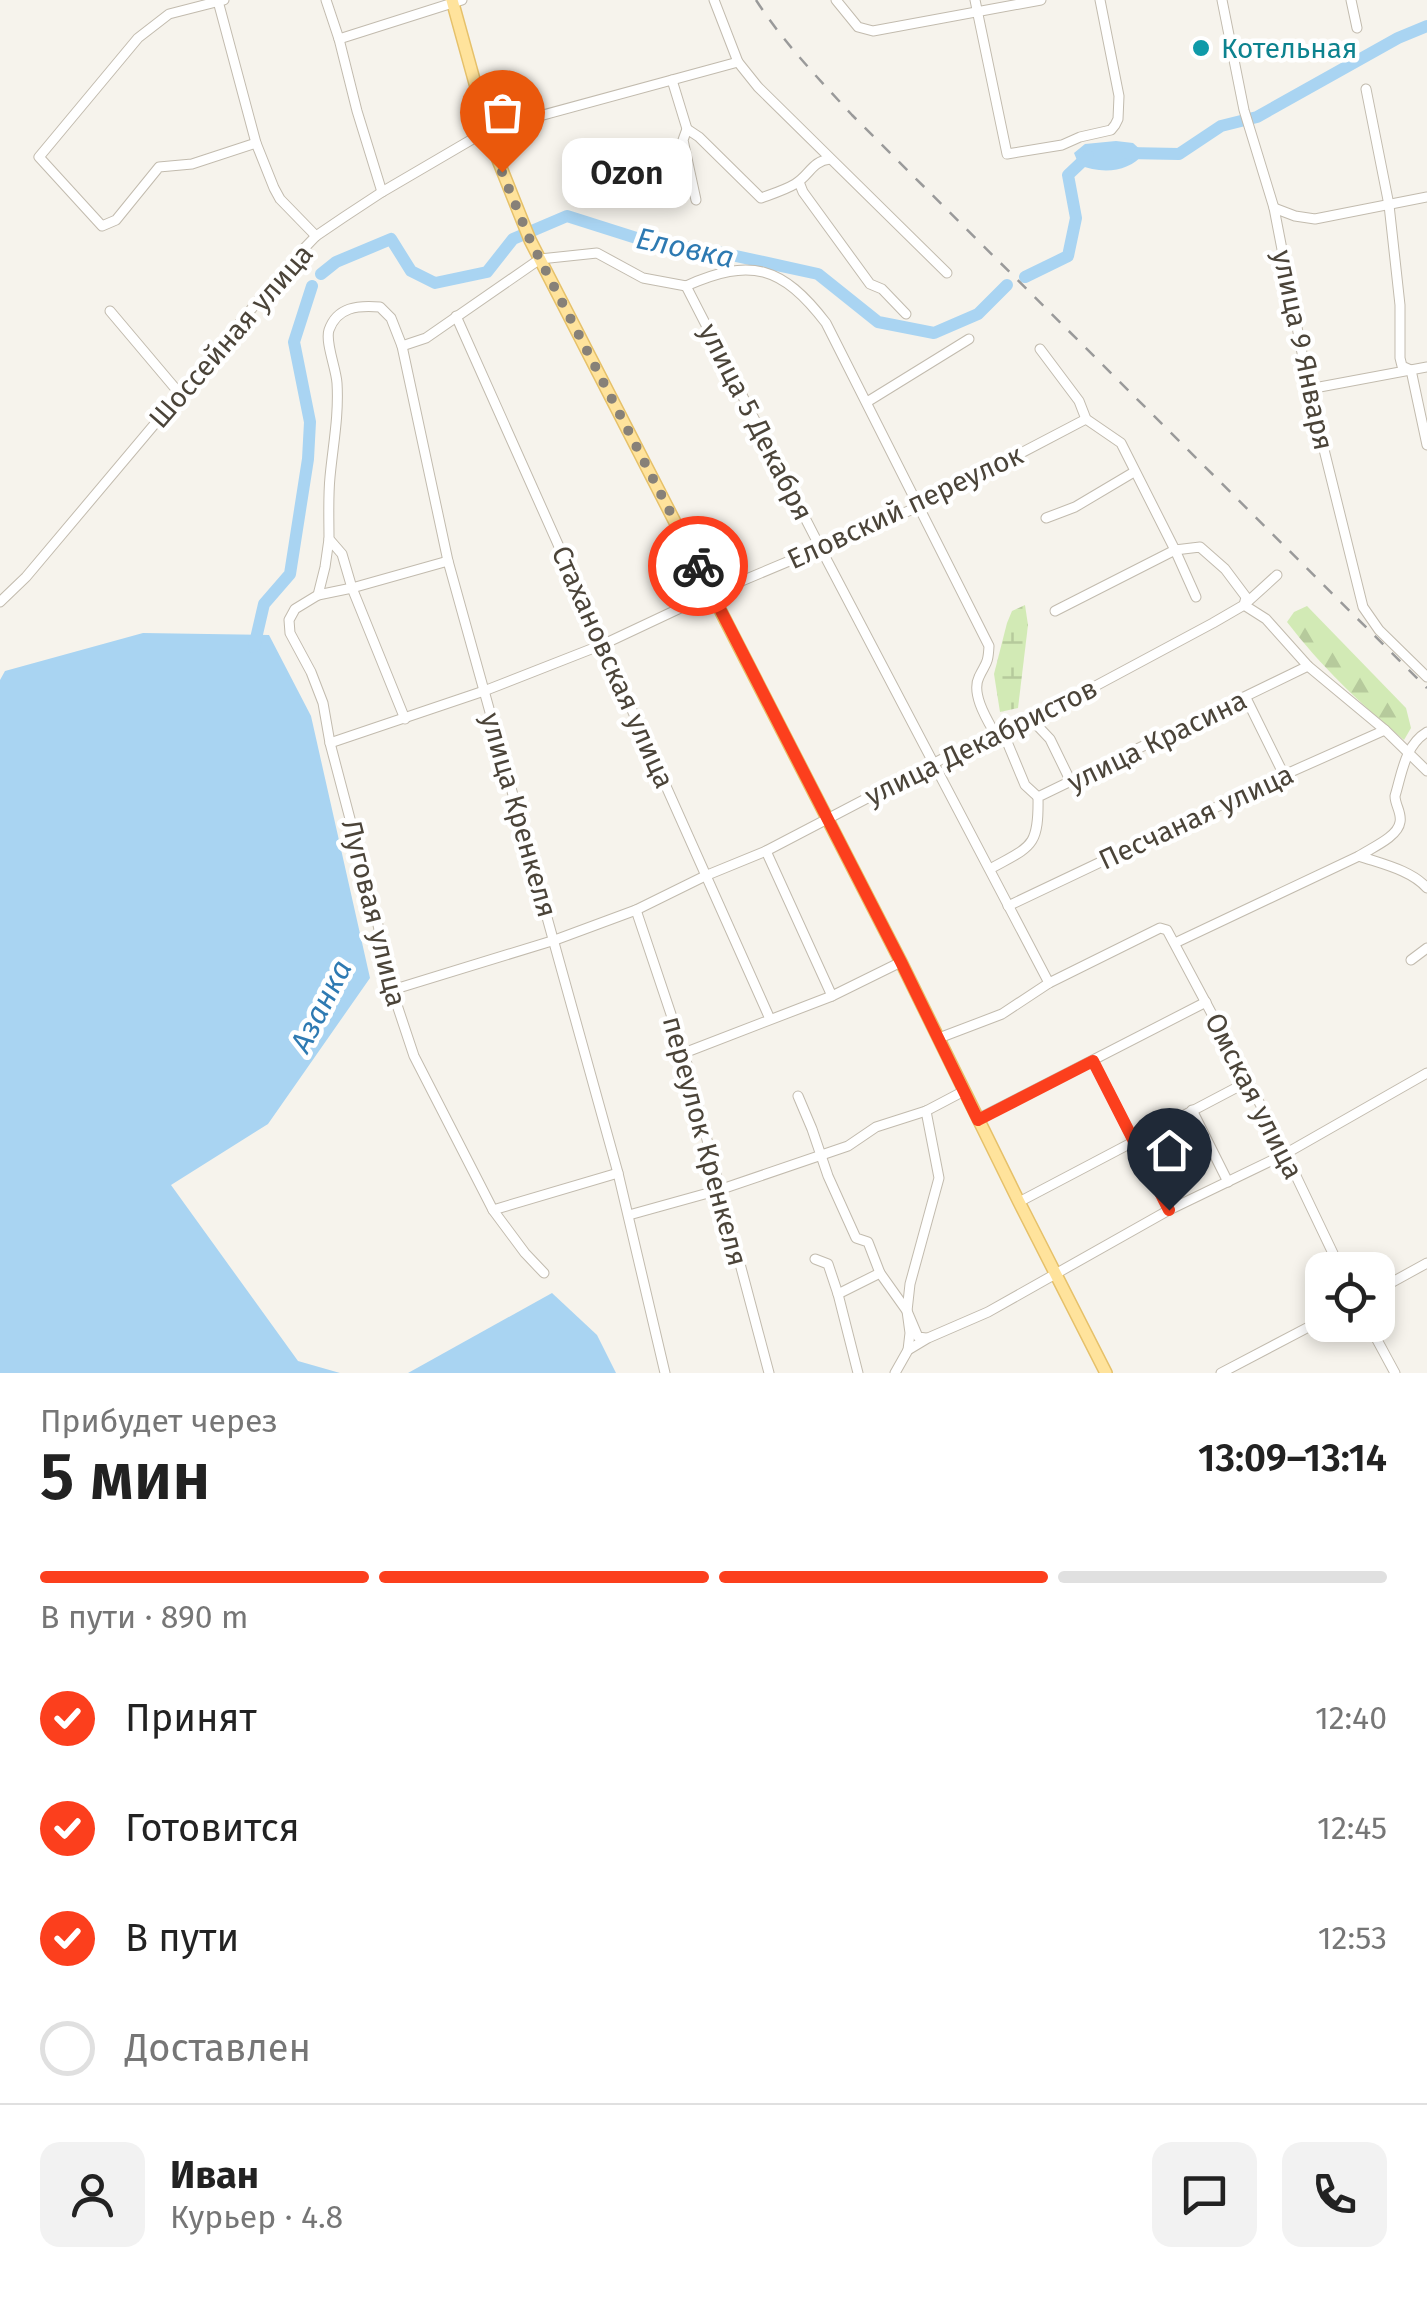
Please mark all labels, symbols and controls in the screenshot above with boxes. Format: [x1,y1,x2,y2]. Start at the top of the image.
place label: Котельная [1221,32,1358,65]
marker: Котельная [1190,37,1212,59]
pin [460,70,545,173]
icon: bag [475,85,530,140]
callout: Ozon [562,137,692,207]
text: Ozon [590,154,664,192]
water label: Еловка [633,220,737,276]
street label: Шоссейная улица [142,237,320,435]
street label: улица 9 Января [1266,247,1340,453]
street label: улица 5 Декабря [692,318,820,526]
street label: Еловский переулок [782,438,1028,576]
courier [648,516,748,616]
icon: bike [671,539,726,594]
street label: Стахановская улица [545,541,681,793]
street label: улица Декабристов [860,671,1102,813]
street label: улица Красина [1062,683,1252,799]
street label: улица Кренкеля [474,709,564,921]
street label: Песчаная улица [1094,758,1298,876]
street label: Луговая улица [335,816,413,1010]
water label: Азанка [282,954,360,1059]
street label: Омская улица [1198,1008,1310,1184]
street label: переулок Кренкеля [656,1012,754,1270]
pin [1127,1108,1212,1211]
icon: home [1142,1123,1197,1178]
map controls [1305,1252,1395,1342]
button: locate [1305,1252,1395,1342]
text: Прибудет через [40,1402,278,1440]
text: 13:09–13:14 [1198,1435,1387,1481]
text: 5 мин [40,1438,211,1516]
text: В пути · 890 m [40,1598,248,1636]
icon: check [40,1691,95,1746]
text: Принят [125,1695,257,1741]
text: 12:40 [1315,1699,1387,1737]
icon: check [40,1801,95,1856]
text: Готовится [125,1805,300,1851]
text: 12:45 [1317,1809,1387,1847]
icon: check [40,1911,95,1966]
text: В пути [125,1915,239,1961]
text: 12:53 [1318,1919,1387,1957]
text: Доставлен [125,2025,311,2071]
button: person [40,2142,145,2247]
button: chat [1152,2142,1257,2247]
button: phone [1282,2142,1387,2247]
text: Иван [170,2152,259,2198]
text: Курьер · 4.8 [170,2198,343,2236]

